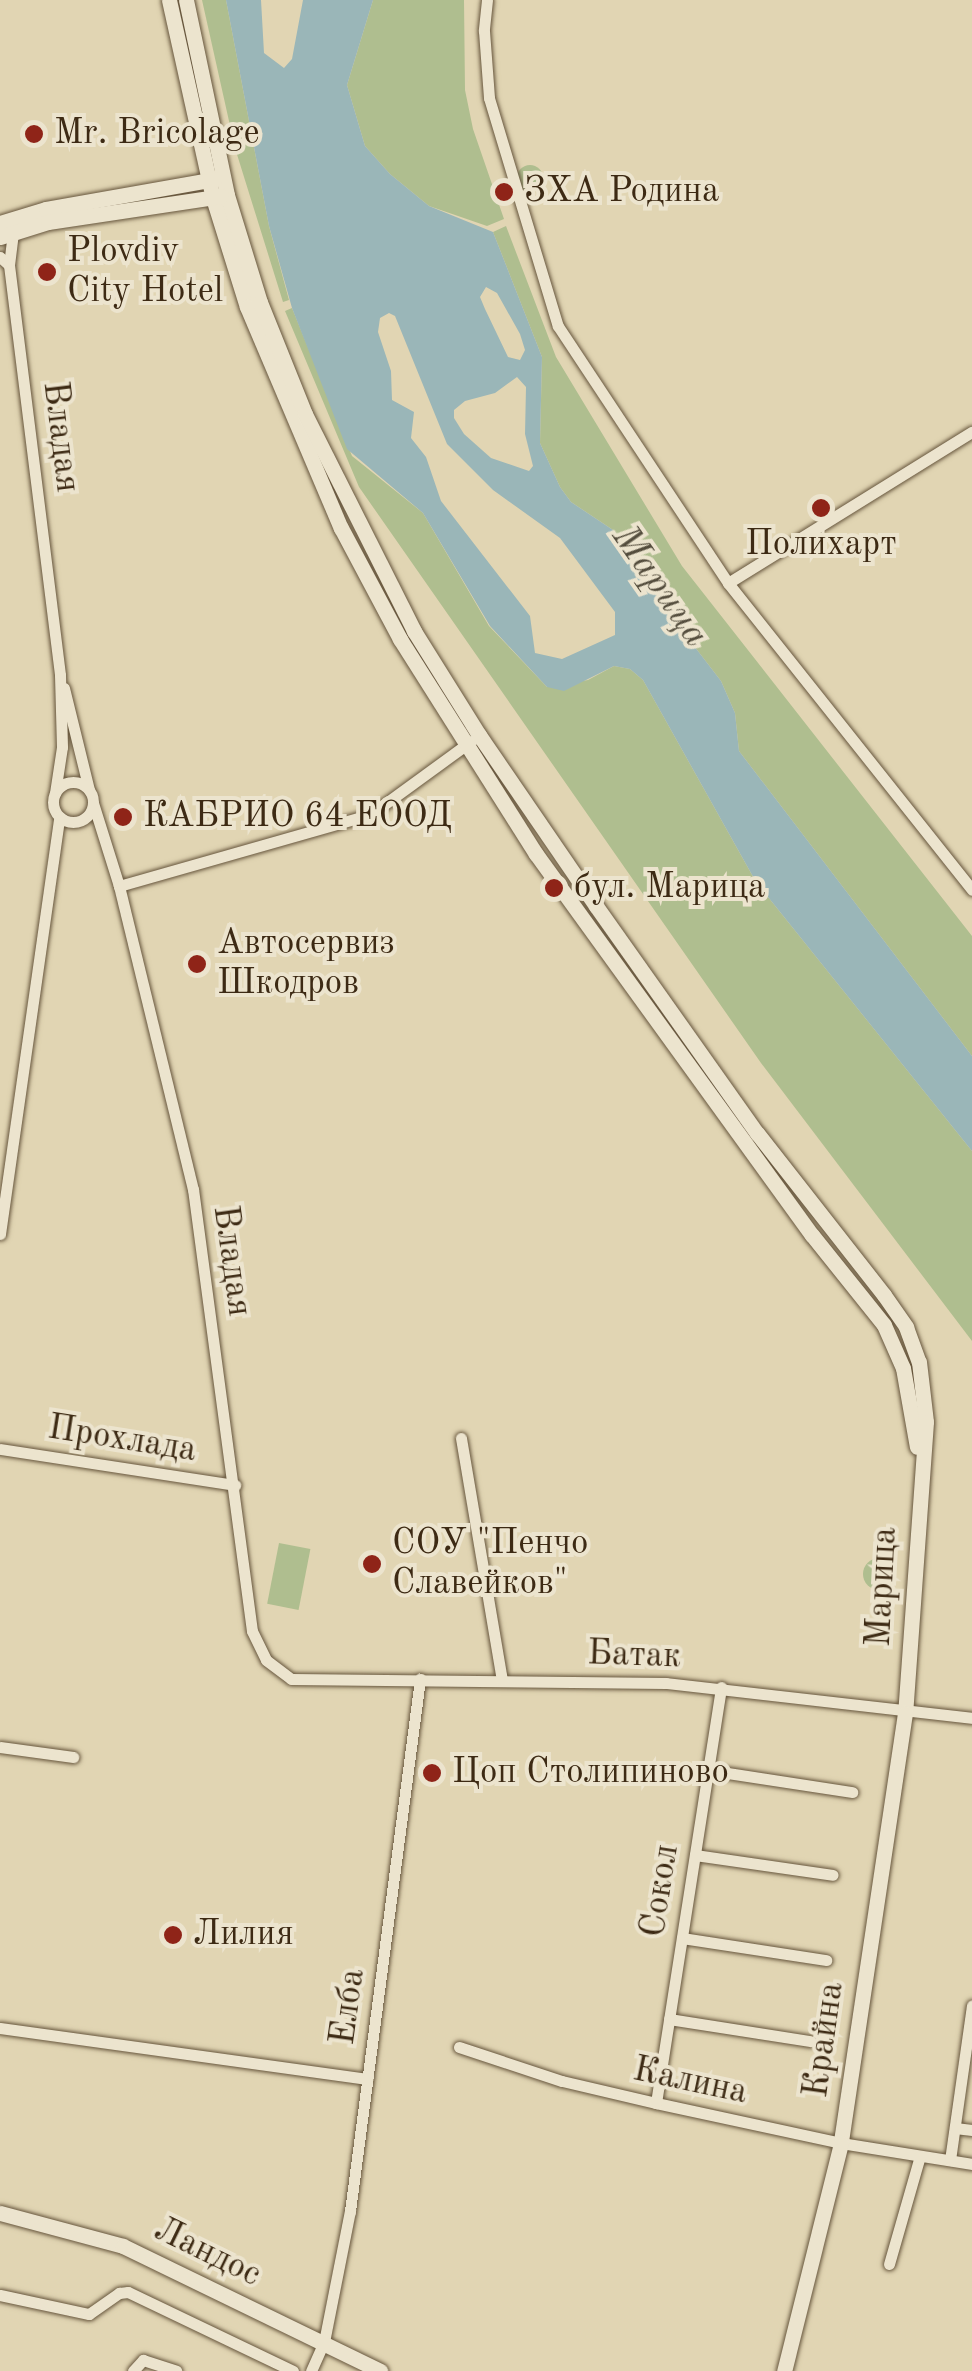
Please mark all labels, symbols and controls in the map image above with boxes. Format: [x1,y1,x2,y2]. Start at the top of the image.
place label: Mr. Bricolage [54,113,260,155]
marker: Mr. Bricolage [23,123,45,145]
place label: ЗХА Родина [524,171,719,213]
marker: ЗХА Родина [493,181,515,203]
place label: Plovdiv City Hotel [67,231,223,313]
marker: Plovdiv City Hotel [36,261,58,283]
street label: Владая [32,379,88,495]
marker: Полихарт [810,497,832,519]
water label: Марица [601,517,717,657]
place label: Полихарт [745,524,897,566]
place label: КАБРИО 64 ЕООД [143,796,452,838]
marker: КАБРИО 64 ЕООД [112,806,134,828]
place label: бул. Марица [574,867,765,909]
marker: бул. Марица [543,877,565,899]
place label: Автосервиз Шкодров [217,923,395,1005]
marker: Автосервиз Шкодров [186,953,208,975]
street label: Владая [202,1203,260,1319]
street label: Прохлада [45,1408,199,1472]
place label: СОУ "Пенчо Славейков" [392,1523,588,1605]
street label: Марица [859,1526,907,1648]
marker: СОУ "Пенчо Славейков" [361,1553,383,1575]
street label: Батак [587,1633,681,1679]
place label: Цоп Столипиново [452,1752,729,1794]
marker: Цоп Столипиново [421,1762,443,1784]
street label: Сокол [633,1842,689,1940]
place label: Лилия [193,1914,294,1956]
marker: Лилия [162,1924,184,1946]
street label: Елба [323,1966,375,2048]
street label: Крайна [796,1980,854,2100]
street label: Калина [629,2049,751,2115]
street label: Ландос [147,2209,267,2297]

